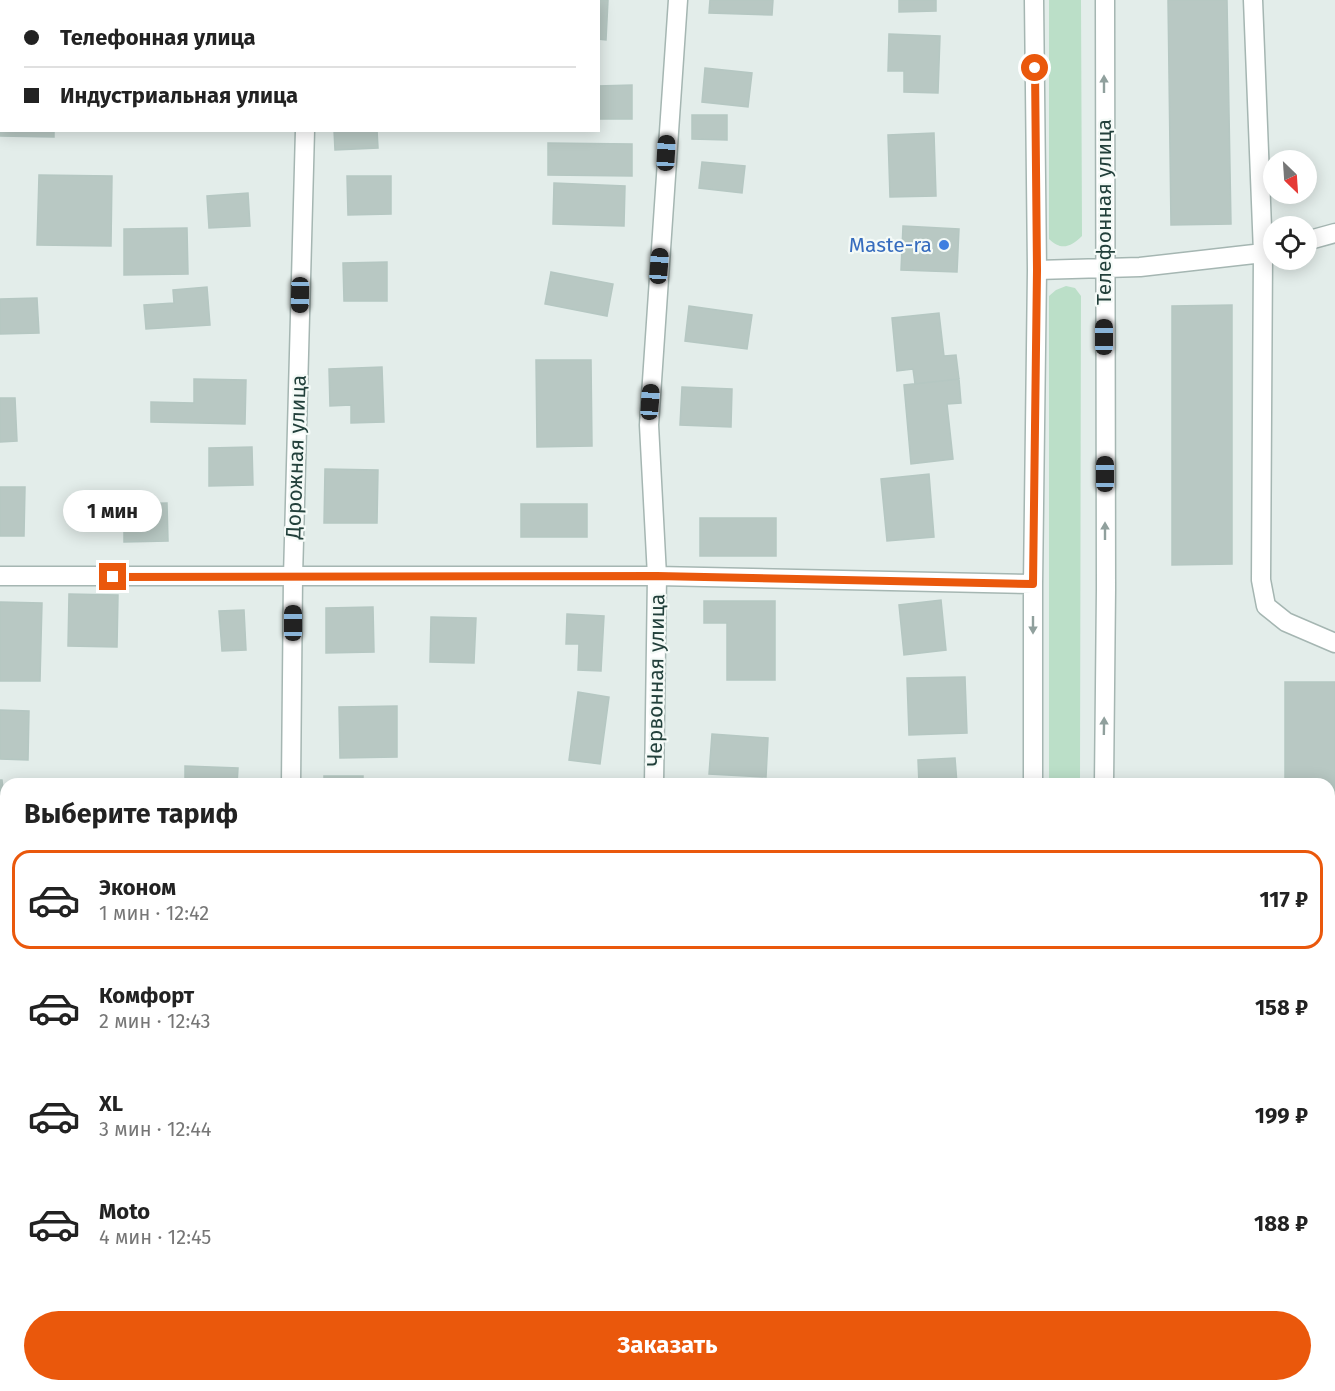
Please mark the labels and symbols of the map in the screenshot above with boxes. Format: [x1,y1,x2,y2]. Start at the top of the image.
route start [1021,54,1048,81]
one-way arrow [1100,75,1109,94]
street label: Телефонная улица [1091,119,1117,305]
car [656,135,676,171]
north arrow [1263,150,1317,204]
place label: Maste-ra [849,232,932,258]
marker: Maste-ra [937,238,951,252]
car [649,247,669,285]
car [291,277,309,313]
car [1095,319,1113,355]
street label: Дорожная улица [280,374,312,541]
car [640,383,660,421]
car [1096,456,1114,492]
callout: 1 мин [63,490,162,532]
one-way arrow [1100,522,1110,541]
route end [99,563,126,590]
street label: Червонная улица [641,593,671,767]
car [284,605,302,641]
one-way arrow [1028,616,1038,635]
one-way arrow [1099,717,1109,736]

